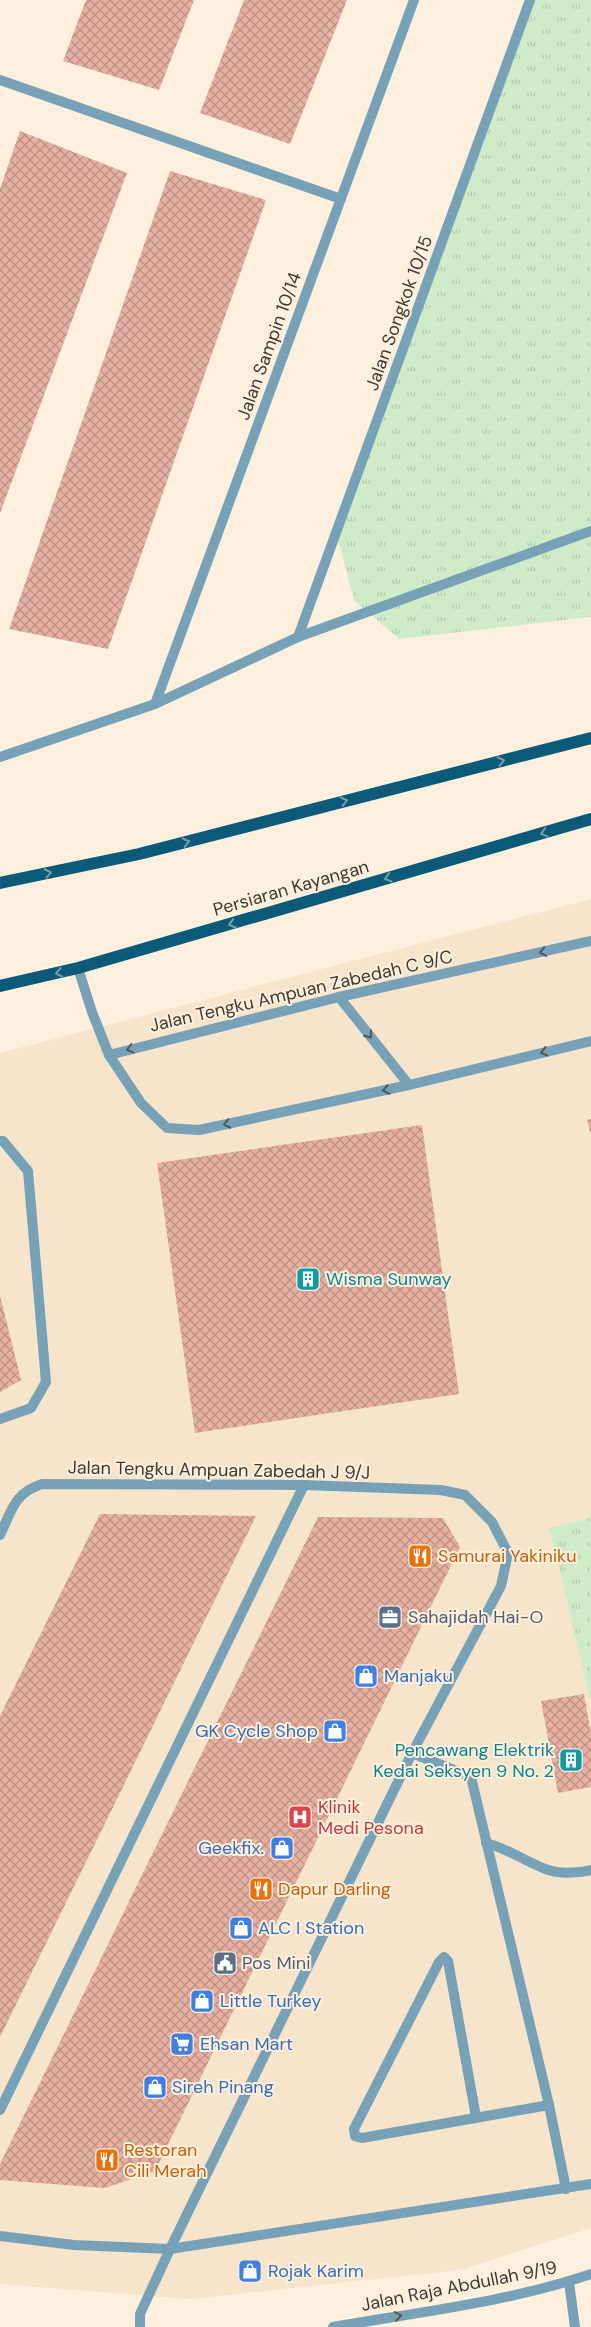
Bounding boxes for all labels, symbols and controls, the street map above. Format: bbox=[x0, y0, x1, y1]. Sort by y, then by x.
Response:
street label: Jalan Songkok 10/15 bbox=[360, 232, 438, 394]
street label: Jalan Sampin 10/14 bbox=[231, 269, 307, 423]
one-way arrow bbox=[497, 756, 506, 767]
one-way arrow bbox=[339, 796, 348, 807]
one-way arrow bbox=[541, 828, 549, 838]
one-way arrow bbox=[182, 837, 190, 847]
street label: Persiaran Kayangan bbox=[210, 854, 372, 922]
one-way arrow bbox=[43, 868, 52, 879]
one-way arrow bbox=[385, 873, 393, 883]
one-way arrow bbox=[228, 918, 237, 928]
street label: Jalan Tengku Ampuan Zabedah C 9/C bbox=[147, 944, 455, 1038]
one-way arrow bbox=[539, 946, 548, 956]
one-way arrow bbox=[54, 967, 63, 977]
one-way arrow bbox=[364, 1029, 372, 1038]
one-way arrow bbox=[125, 1043, 134, 1054]
one-way arrow bbox=[539, 1046, 548, 1057]
one-way arrow bbox=[381, 1084, 390, 1095]
one-way arrow bbox=[222, 1118, 231, 1129]
building icon: Wisma Sunway bbox=[295, 1266, 321, 1292]
place label: Wisma Sunway bbox=[326, 1267, 451, 1291]
street label: Jalan Tengku Ampuan Zabedah J 9/J bbox=[68, 1455, 370, 1485]
restaurant icon: Samurai Yakiniku bbox=[407, 1543, 433, 1569]
place label: Samurai Yakiniku bbox=[438, 1544, 577, 1568]
office icon: Sahajidah Hai-O bbox=[377, 1604, 403, 1630]
place label: Sahajidah Hai-O bbox=[408, 1605, 543, 1629]
shop icon: Manjaku bbox=[353, 1663, 379, 1689]
place label: Manjaku bbox=[384, 1664, 453, 1688]
shop icon: GK Cycle Shop bbox=[322, 1718, 348, 1744]
place label: GK Cycle Shop bbox=[195, 1719, 318, 1743]
place label: Pencawang Elektrik Kedai Seksyen 9 No. 2 bbox=[373, 1738, 554, 1783]
building icon: Pencawang Elektrik Kedai Seksyen 9 No. 2 bbox=[558, 1747, 584, 1773]
place label: Klinik Medi Pesona bbox=[318, 1795, 424, 1840]
hospital icon: Klinik Medi Pesona bbox=[287, 1804, 313, 1830]
shop icon: Geekfix. bbox=[269, 1835, 295, 1861]
place label: Geekfix. bbox=[198, 1836, 264, 1860]
restaurant icon: Dapur Darling bbox=[248, 1876, 274, 1902]
place label: Dapur Darling bbox=[278, 1877, 391, 1901]
shop icon: ALC I Station bbox=[228, 1915, 254, 1941]
place label: ALC I Station bbox=[258, 1916, 364, 1940]
public building icon: Pos Mini bbox=[212, 1950, 238, 1976]
place label: Pos Mini bbox=[242, 1951, 311, 1975]
shop icon: Little Turkey bbox=[189, 1988, 215, 2014]
place label: Little Turkey bbox=[220, 1989, 321, 2013]
supermarket icon: Ehsan Mart bbox=[169, 2031, 195, 2057]
place label: Ehsan Mart bbox=[200, 2032, 293, 2056]
shop icon: Sireh Pinang bbox=[142, 2074, 168, 2100]
place label: Sireh Pinang bbox=[172, 2075, 274, 2099]
place label: Restoran Cili Merah bbox=[124, 2138, 207, 2183]
restaurant icon: Restoran Cili Merah bbox=[94, 2147, 120, 2173]
street label: Jalan Raja Abdullah 9/19 bbox=[359, 2255, 559, 2317]
shop icon: Rojak Karim bbox=[237, 2258, 263, 2284]
place label: Rojak Karim bbox=[268, 2259, 364, 2283]
one-way arrow bbox=[394, 2311, 402, 2321]

